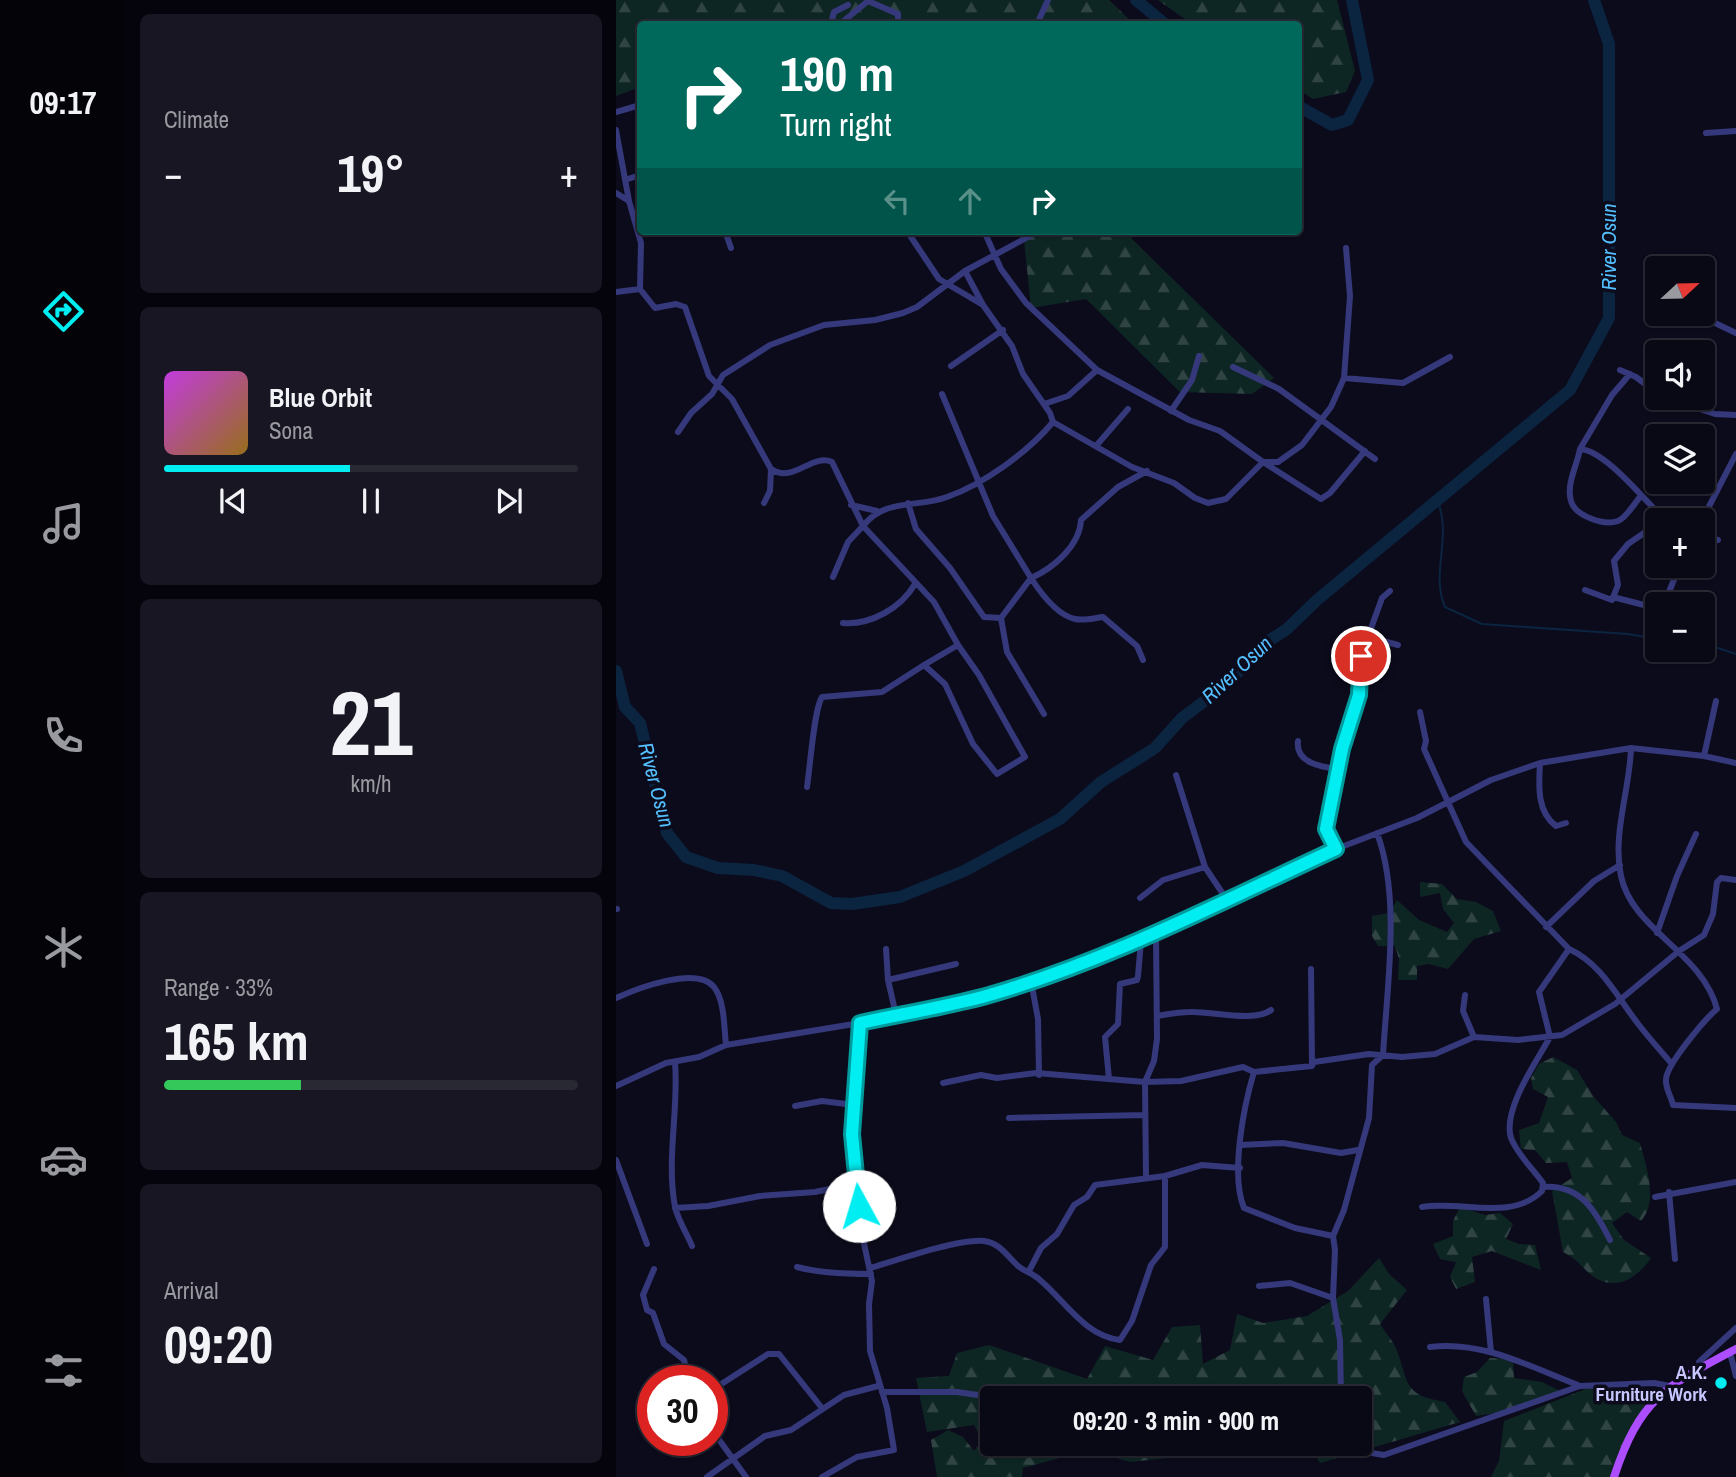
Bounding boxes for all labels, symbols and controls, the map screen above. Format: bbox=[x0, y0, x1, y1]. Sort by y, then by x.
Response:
text: 190 m bbox=[780, 40, 894, 106]
icon: right bbox=[665, 49, 756, 140]
text: 09:17 bbox=[29, 81, 97, 124]
text: Turn right bbox=[780, 103, 892, 146]
text: Climate bbox=[164, 104, 229, 135]
text: 19° bbox=[337, 138, 405, 208]
text: − bbox=[164, 148, 182, 199]
text: + bbox=[560, 148, 578, 199]
icon: left bbox=[878, 182, 916, 220]
icon: ahead bbox=[951, 182, 989, 220]
icon: right bbox=[1024, 182, 1062, 220]
water label: River Osun bbox=[1594, 203, 1623, 291]
north arrow bbox=[1645, 256, 1715, 326]
map controls bbox=[1645, 256, 1715, 662]
icon: directions bbox=[39, 287, 88, 336]
button: sound bbox=[1645, 340, 1715, 410]
text: Blue Orbit bbox=[269, 380, 372, 415]
text: Sona bbox=[269, 415, 313, 446]
button: layers bbox=[1645, 424, 1715, 494]
icon: previous bbox=[214, 482, 252, 520]
icon: pause bbox=[352, 482, 390, 520]
icon: next bbox=[490, 482, 528, 520]
icon: music bbox=[39, 499, 88, 548]
button: + bbox=[1645, 508, 1715, 578]
button: − bbox=[1645, 592, 1715, 662]
pin bbox=[1331, 626, 1391, 686]
water label: River Osun bbox=[1195, 629, 1278, 710]
icon: arrive bbox=[1342, 637, 1380, 675]
text: 21 bbox=[330, 661, 413, 783]
icon: phone bbox=[39, 711, 88, 760]
water label: River Osun bbox=[631, 739, 682, 831]
text: km/h bbox=[351, 768, 391, 799]
icon: climate bbox=[39, 923, 88, 972]
text: Range · 33% bbox=[164, 972, 273, 1003]
text: 165 km bbox=[164, 1006, 309, 1076]
icon: car bbox=[39, 1135, 88, 1184]
position arrow bbox=[822, 1169, 896, 1243]
text: Arrival bbox=[164, 1275, 219, 1306]
text: 09:20 bbox=[164, 1309, 273, 1379]
icon: filters bbox=[39, 1346, 88, 1395]
place label: A.K. Furniture Work bbox=[1596, 1359, 1707, 1407]
speed limit sign: 30 bbox=[637, 1365, 728, 1456]
marker: A.K. Furniture Work bbox=[1713, 1375, 1729, 1391]
text: 09:20 · 3 min · 900 m bbox=[1073, 1403, 1279, 1438]

